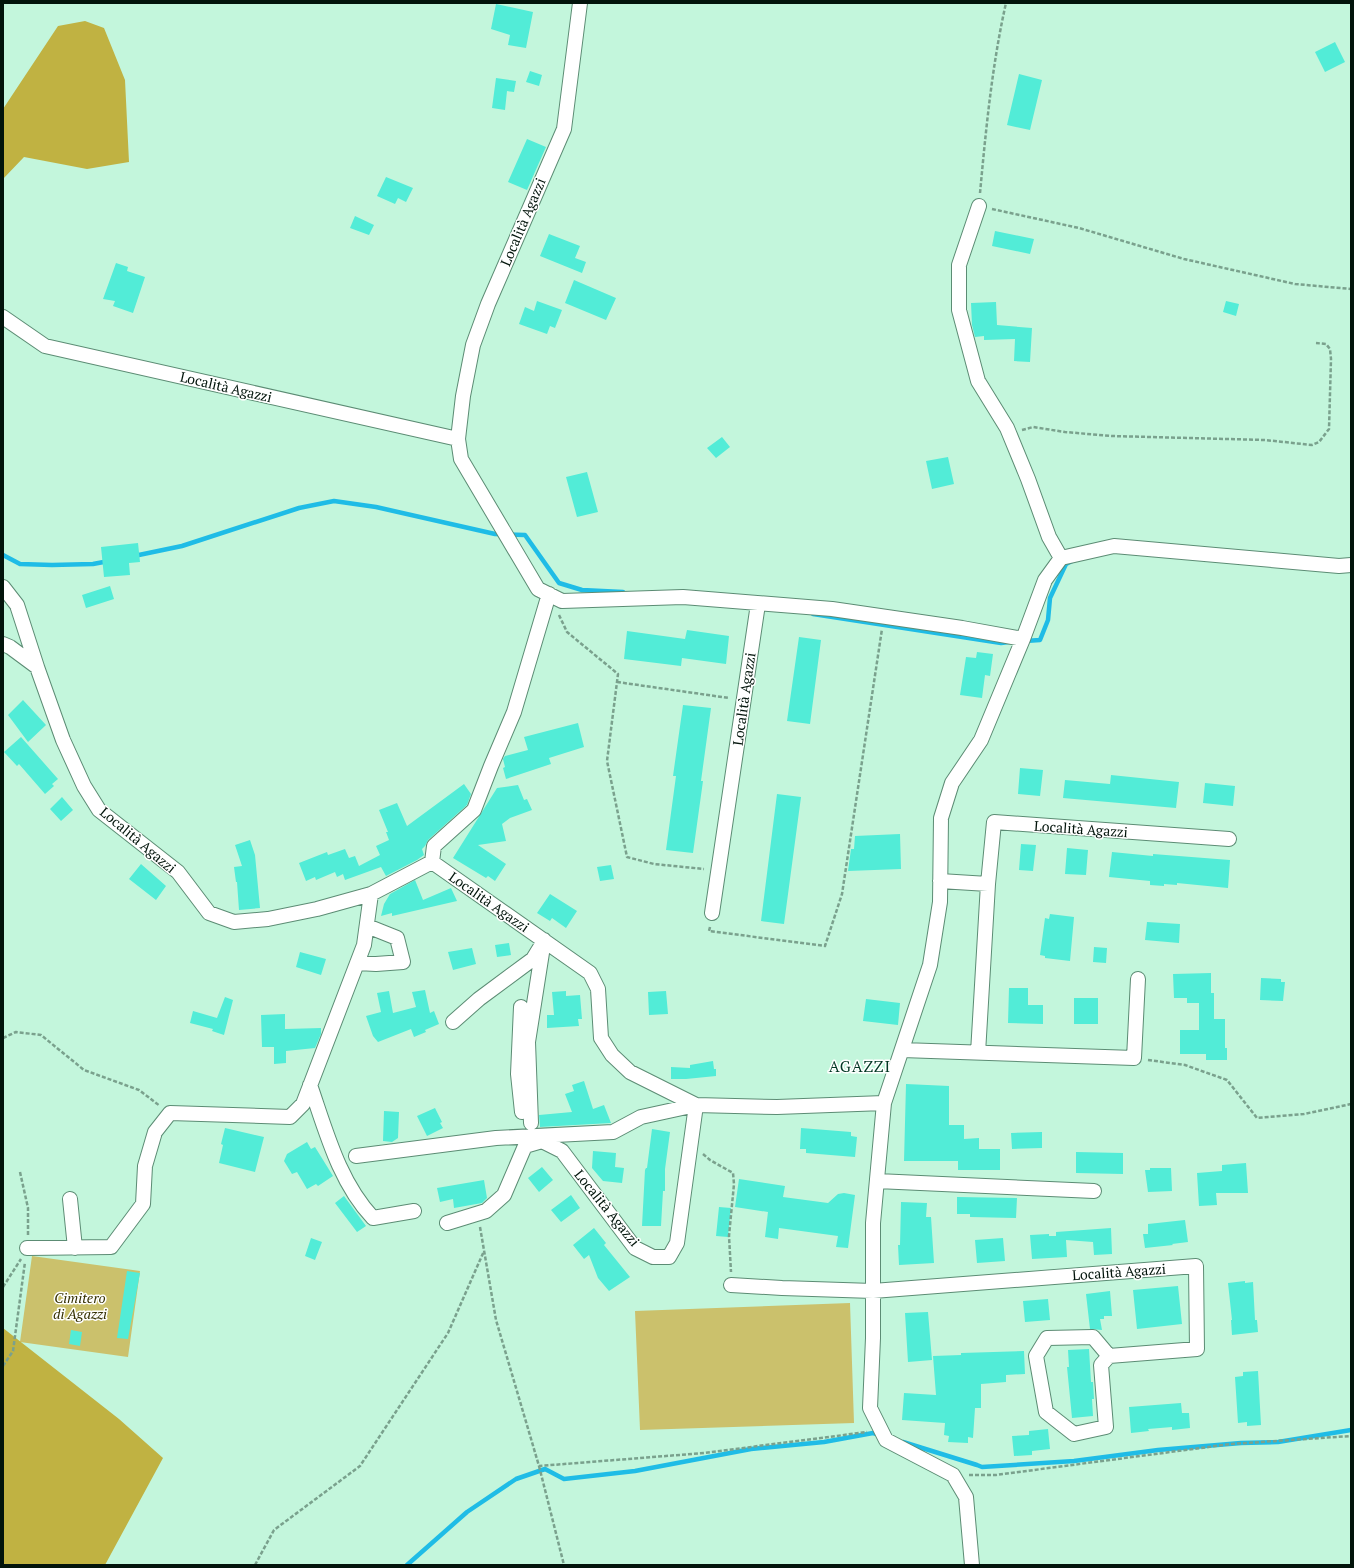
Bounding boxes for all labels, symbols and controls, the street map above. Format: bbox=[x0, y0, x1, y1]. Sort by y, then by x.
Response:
street label: Località Agazzi bbox=[495, 175, 550, 269]
street label: Località Agazzi bbox=[178, 367, 274, 406]
street label: Località Agazzi bbox=[728, 651, 759, 747]
street label: Località Agazzi bbox=[96, 802, 180, 877]
street label: Località Agazzi bbox=[1034, 816, 1129, 841]
street label: Località Agazzi bbox=[445, 867, 533, 936]
district label: AGAZZI bbox=[829, 1055, 891, 1077]
street label: Località Agazzi bbox=[570, 1165, 644, 1250]
street label: Località Agazzi bbox=[1071, 1259, 1166, 1284]
park label: Cimitero di Agazzi bbox=[53, 1288, 107, 1323]

